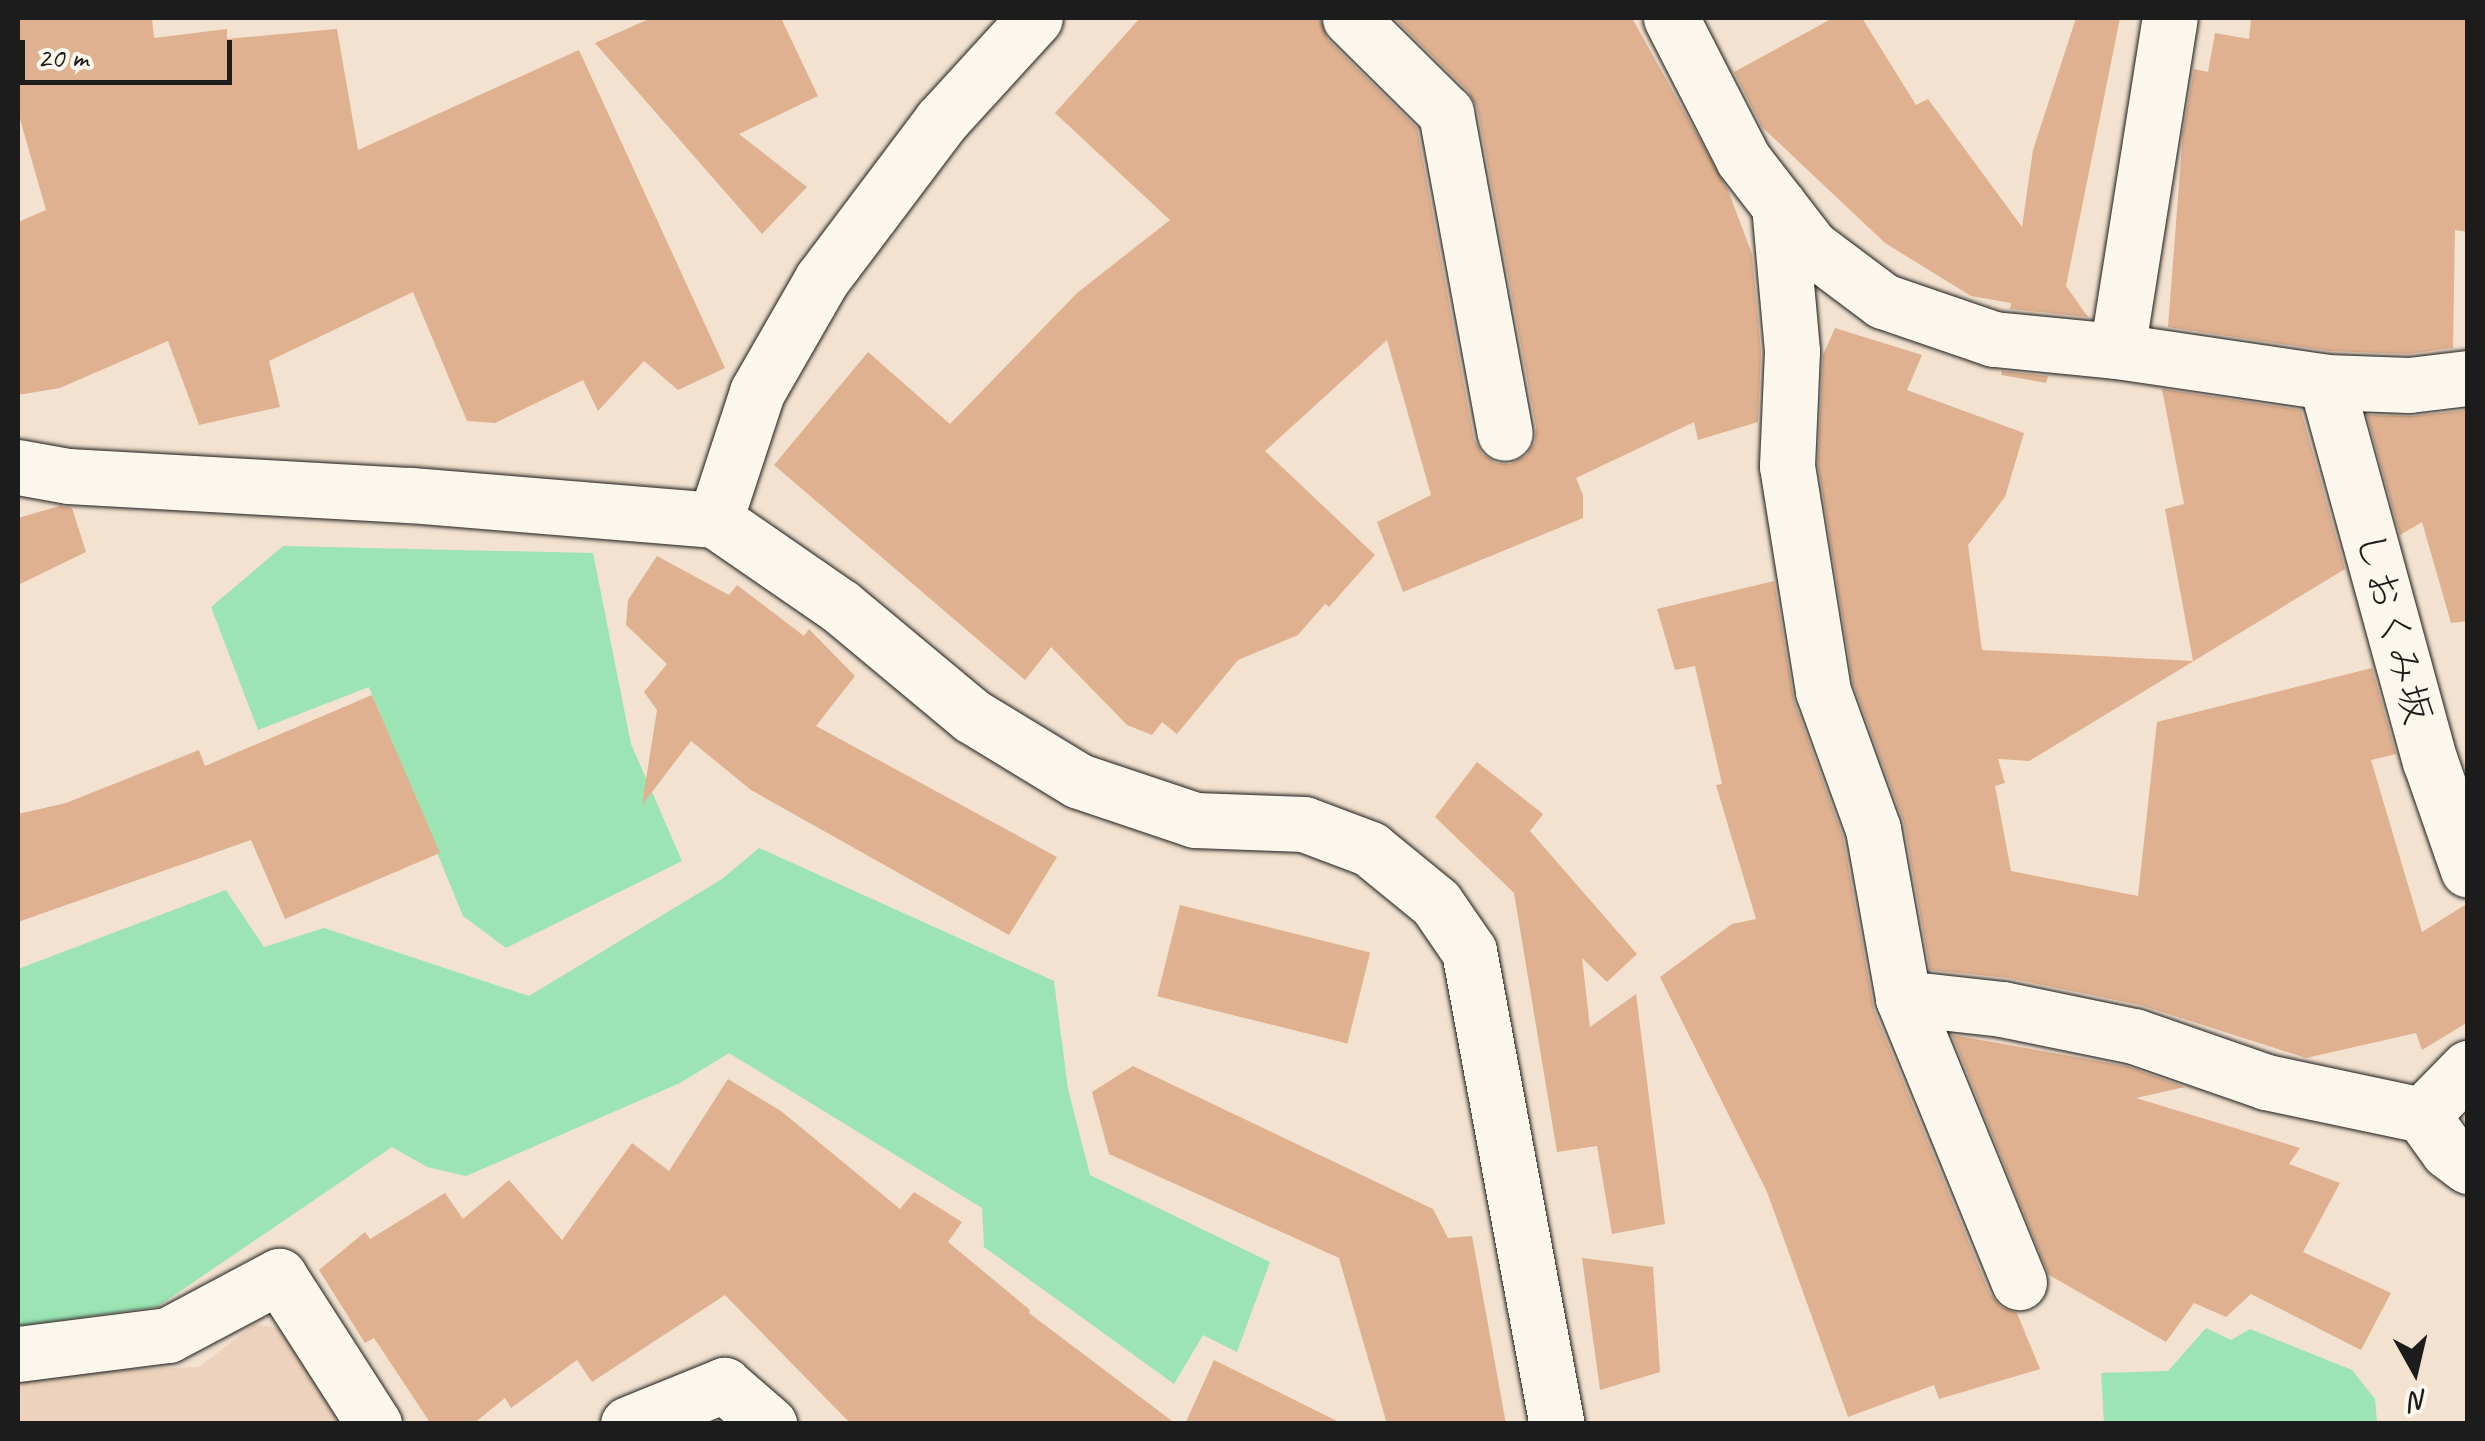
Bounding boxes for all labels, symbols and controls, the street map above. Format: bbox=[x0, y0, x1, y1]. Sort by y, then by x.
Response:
scale bar bbox=[25, 20, 238, 82]
text: 20 m bbox=[37, 38, 88, 76]
street label: しおくみ坂 bbox=[2345, 524, 2443, 730]
north arrow bbox=[2365, 1321, 2465, 1421]
text: N bbox=[2408, 1383, 2430, 1420]

